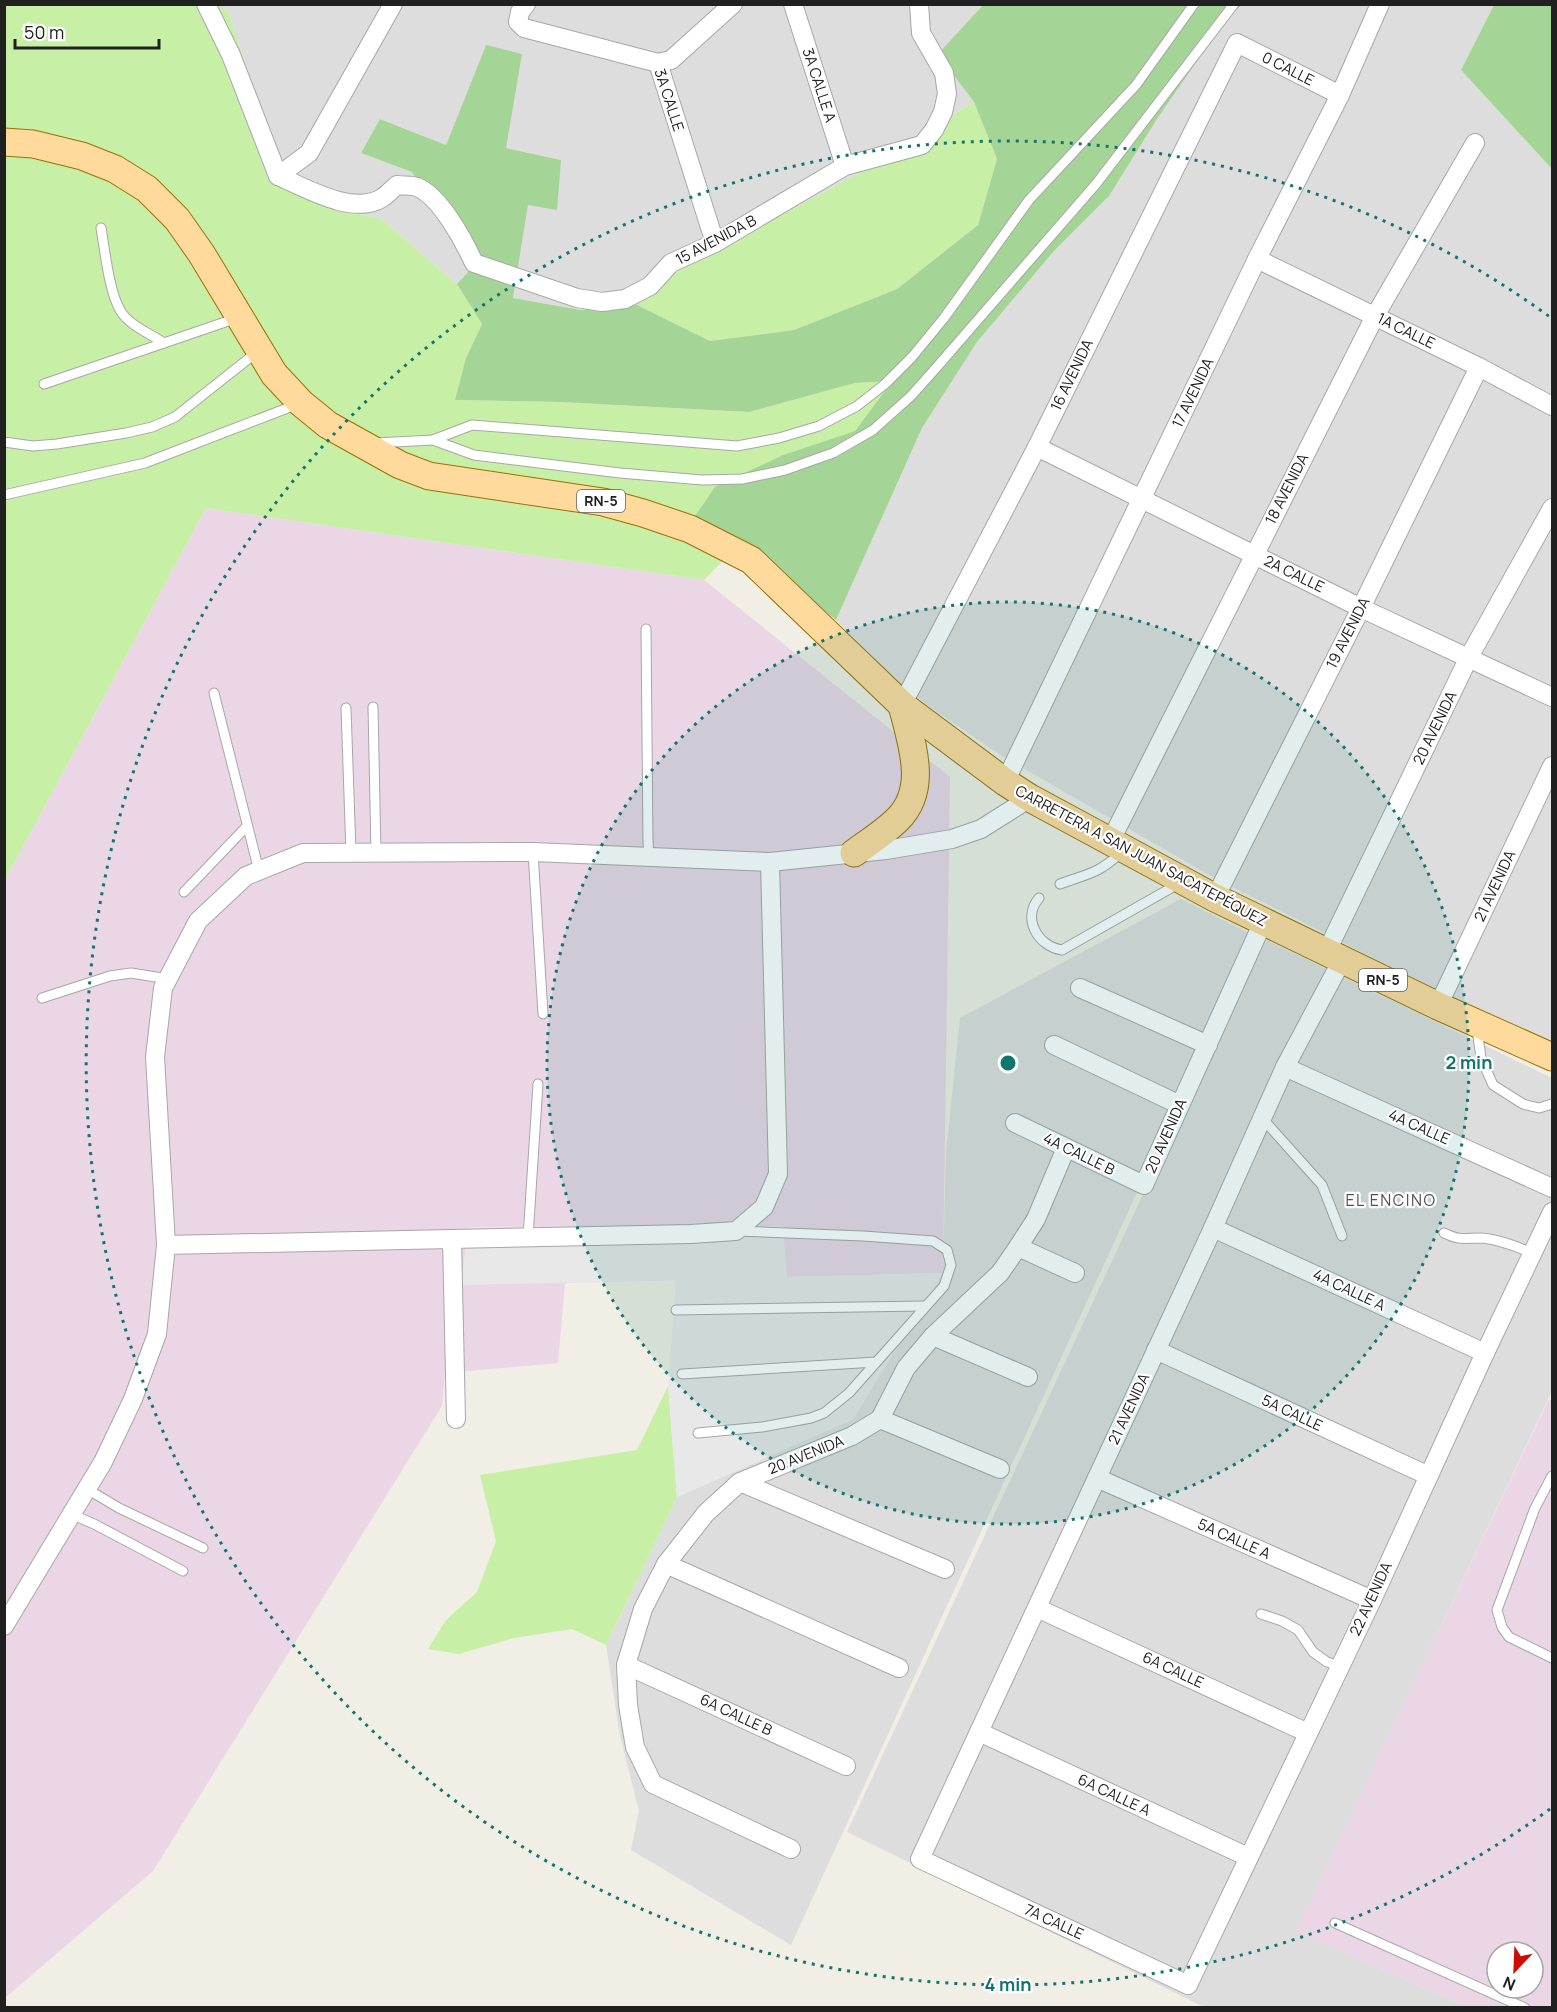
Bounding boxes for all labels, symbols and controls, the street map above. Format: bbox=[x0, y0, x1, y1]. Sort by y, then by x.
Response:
scale bar bbox=[15, 12, 159, 50]
text: 50 m bbox=[24, 20, 64, 44]
street label: 3A CALLE A bbox=[798, 45, 842, 125]
street label: 0 CALLE bbox=[1259, 46, 1318, 91]
street label: 3A CALLE bbox=[650, 66, 689, 134]
street label: 15 AVENIDA B bbox=[672, 209, 760, 270]
street label: 1A CALLE bbox=[1374, 307, 1439, 354]
street label: 16 AVENIDA bbox=[1045, 335, 1098, 414]
street label: 17 AVENIDA bbox=[1167, 354, 1219, 431]
street label: 18 AVENIDA bbox=[1260, 449, 1314, 528]
road number: RN-5 bbox=[577, 490, 625, 512]
street label: 2A CALLE bbox=[1261, 550, 1328, 597]
street label: 19 AVENIDA bbox=[1321, 593, 1375, 672]
street label: 20 AVENIDA bbox=[1408, 687, 1462, 768]
street label: CARRETERA A SAN JUAN SACATEPÉQUEZ bbox=[1012, 780, 1271, 931]
street label: 21 AVENIDA bbox=[1469, 846, 1520, 925]
road number: RN-5 bbox=[1359, 969, 1407, 991]
text: 2 min bbox=[1446, 1050, 1492, 1074]
centre of rings bbox=[998, 1053, 1018, 1073]
street label: 20 AVENIDA bbox=[1140, 1095, 1192, 1177]
street label: 4A CALLE bbox=[1385, 1104, 1453, 1149]
street label: 4A CALLE B bbox=[1040, 1127, 1119, 1180]
district label: EL ENCINO bbox=[1346, 1189, 1436, 1211]
street label: 4A CALLE A bbox=[1310, 1264, 1389, 1316]
street label: 21 AVENIDA bbox=[1103, 1369, 1154, 1448]
street label: 5A CALLE bbox=[1258, 1389, 1326, 1436]
street label: 20 AVENIDA bbox=[765, 1430, 847, 1479]
street label: 5A CALLE A bbox=[1195, 1513, 1274, 1564]
street label: 22 AVENIDA bbox=[1344, 1558, 1397, 1639]
street label: 6A CALLE bbox=[1139, 1646, 1207, 1693]
street label: 6A CALLE B bbox=[697, 1689, 776, 1741]
street label: 6A CALLE A bbox=[1074, 1769, 1154, 1821]
street label: 7A CALLE bbox=[1021, 1899, 1087, 1944]
north arrow bbox=[1485, 1940, 1545, 2000]
text: N bbox=[1500, 1971, 1519, 1996]
text: 4 min bbox=[984, 1972, 1032, 1996]

